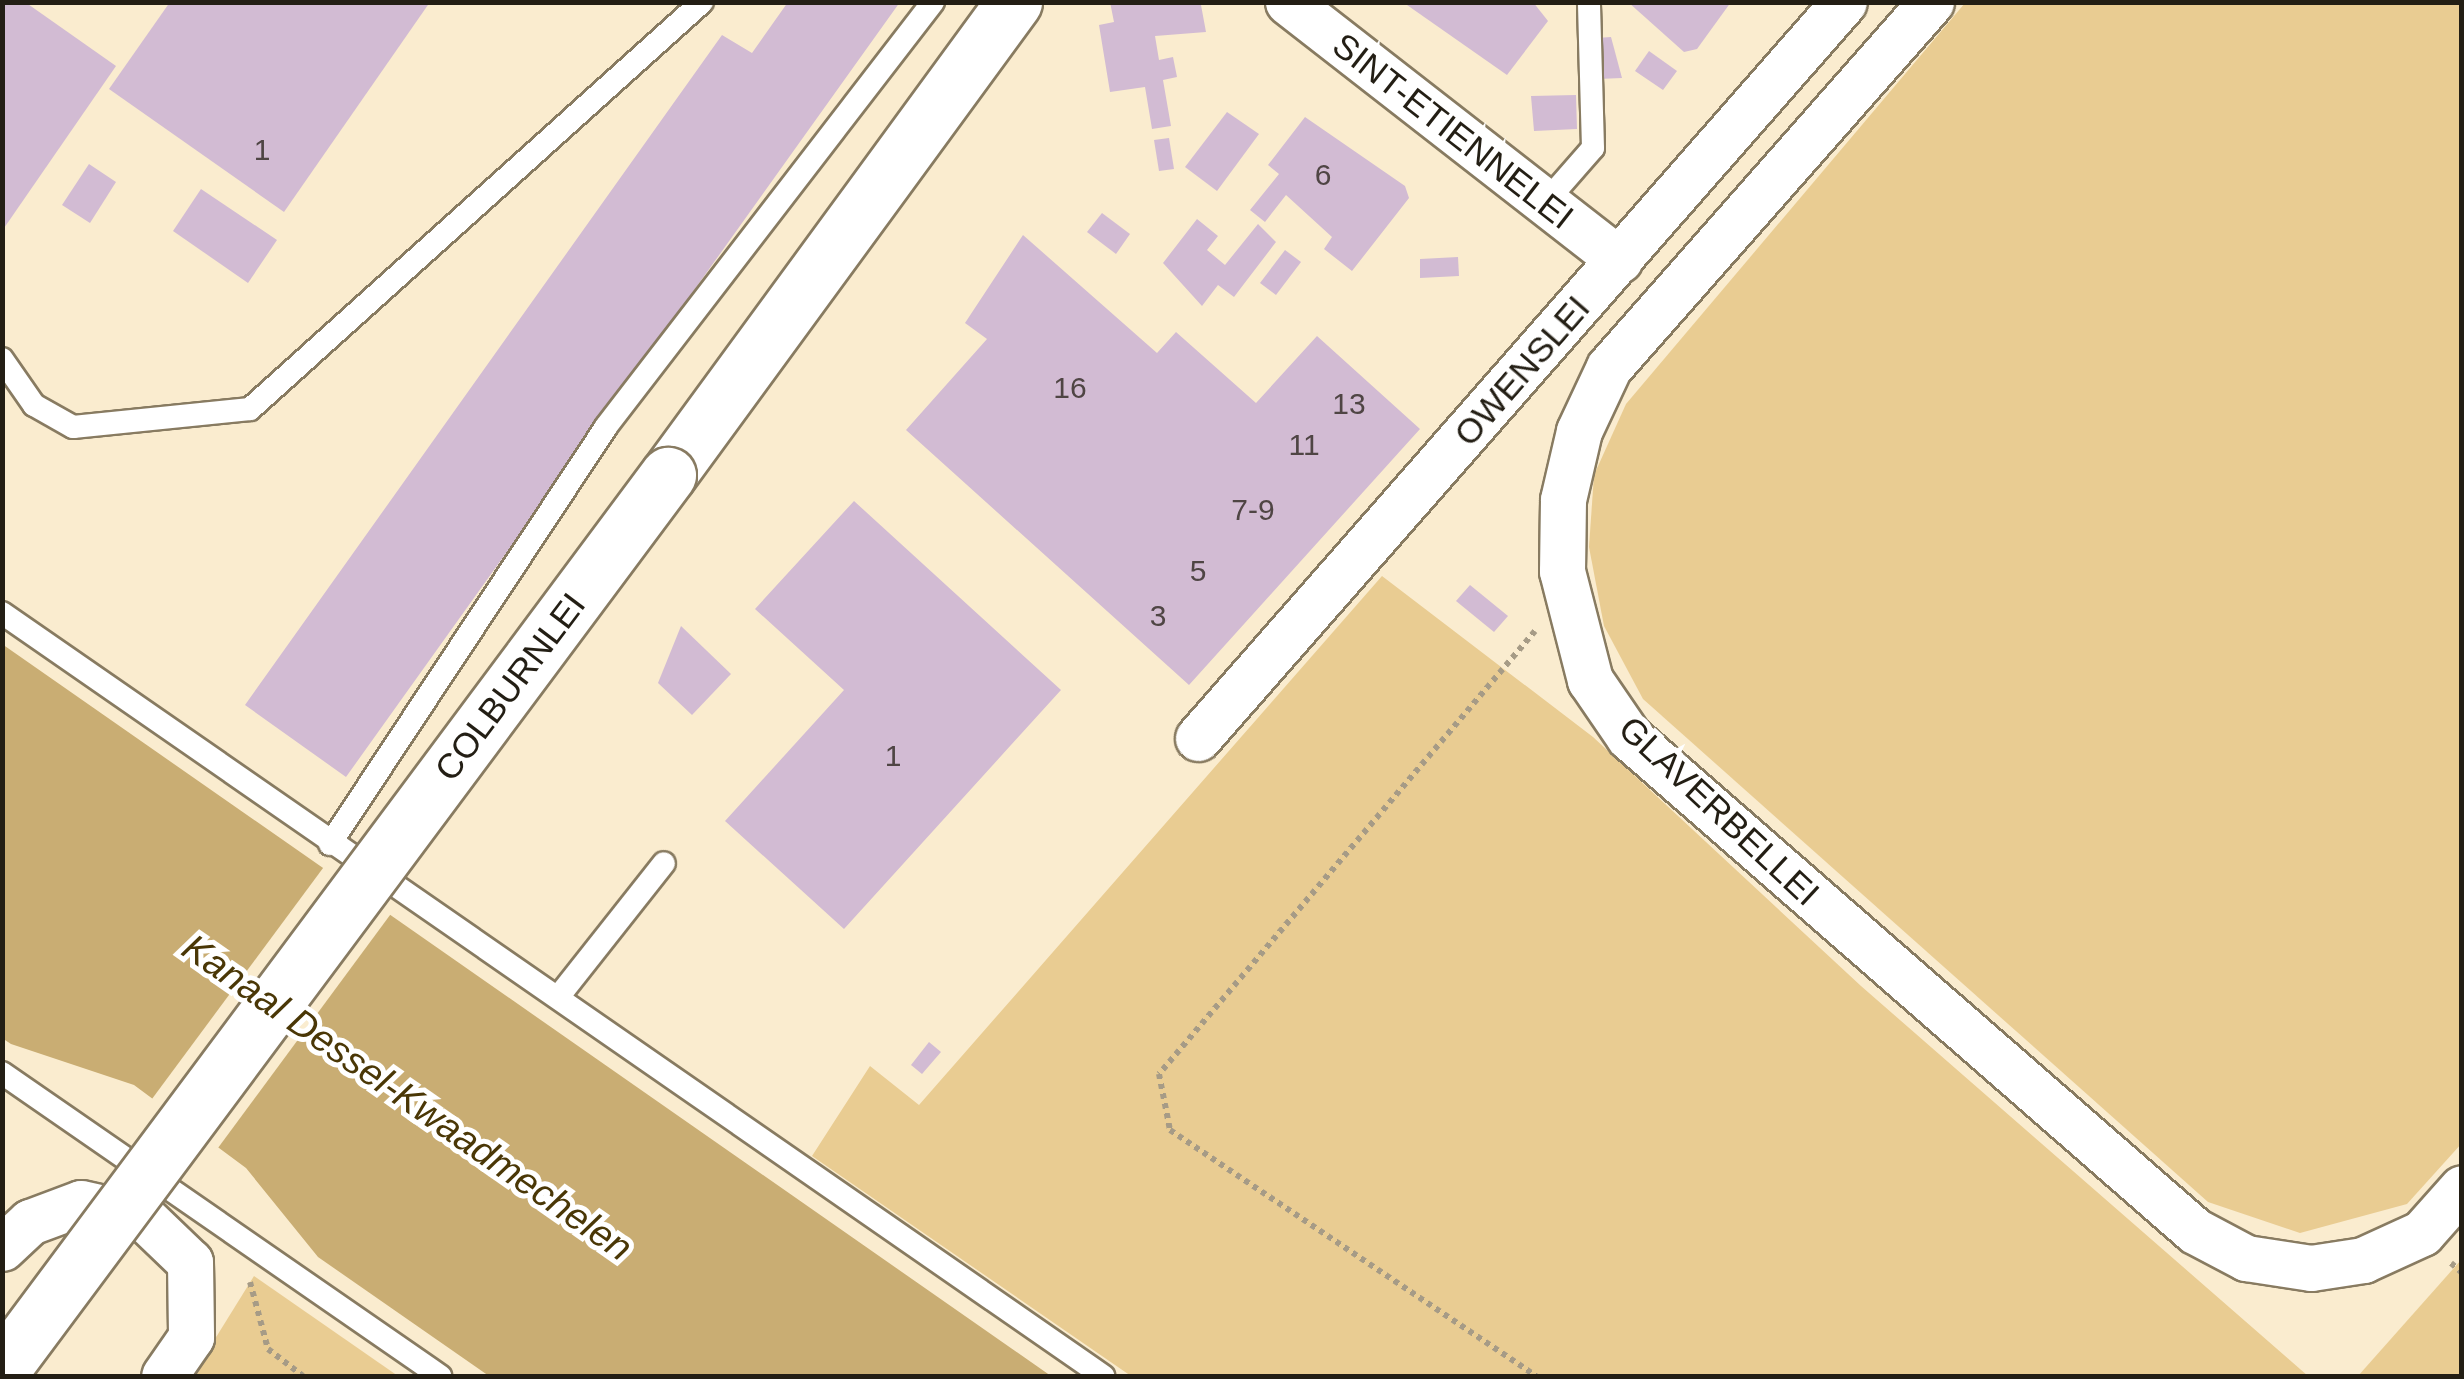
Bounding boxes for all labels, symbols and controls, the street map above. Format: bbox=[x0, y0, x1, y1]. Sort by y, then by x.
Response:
street label: SINT-ETIENNELEI bbox=[1324, 24, 1582, 238]
house number: 1 bbox=[254, 132, 270, 168]
house number: 6 bbox=[1315, 157, 1331, 193]
street label: OWENSLEI bbox=[1446, 288, 1598, 454]
house number: 16 bbox=[1053, 370, 1087, 406]
house number: 13 bbox=[1332, 386, 1366, 422]
house number: 11 bbox=[1288, 427, 1320, 463]
house number: 7-9 bbox=[1231, 492, 1275, 528]
house number: 5 bbox=[1190, 553, 1206, 589]
street label: COLBURNLEI bbox=[426, 585, 594, 789]
house number: 3 bbox=[1150, 598, 1166, 634]
street label: GLAVERBELLEI bbox=[1610, 708, 1828, 914]
house number: 1 bbox=[885, 738, 901, 774]
water label: Kanaal Dessel-Kwaadmechelen bbox=[173, 925, 641, 1271]

